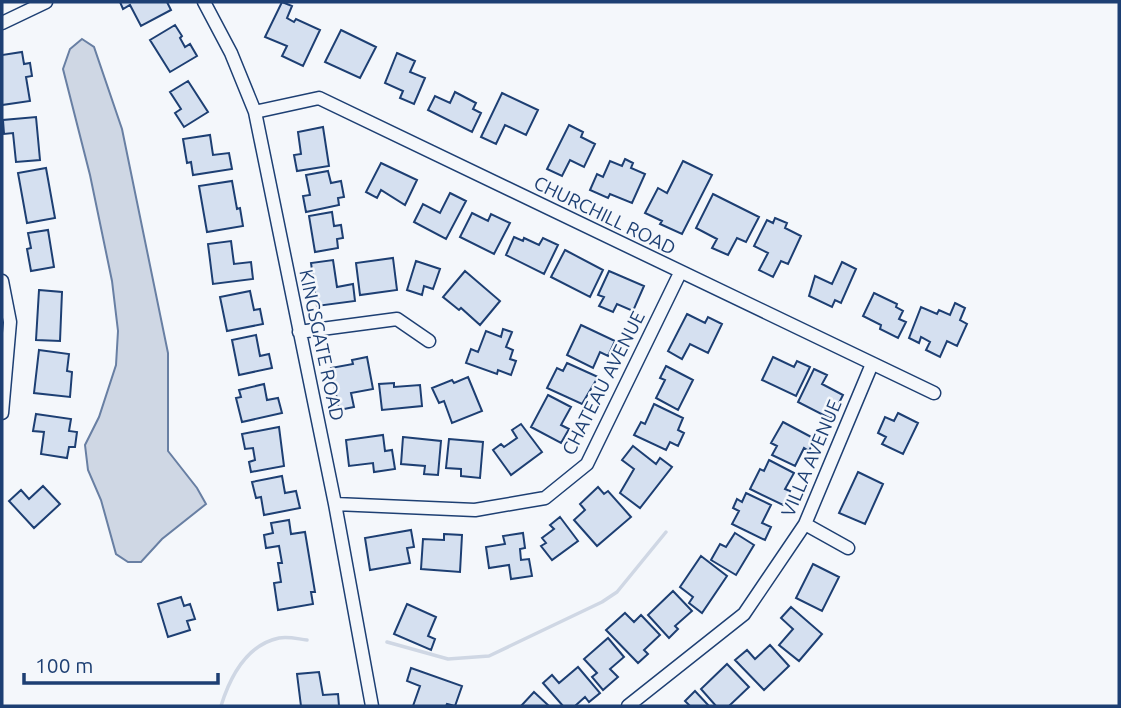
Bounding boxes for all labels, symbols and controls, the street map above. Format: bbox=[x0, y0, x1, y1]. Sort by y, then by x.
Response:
street label: CHURCHILL ROAD bbox=[530, 171, 680, 259]
street label: KINGSGATE ROAD bbox=[295, 267, 349, 423]
street label: CHATEAU AVENUE bbox=[557, 307, 649, 459]
street label: VILLA AVENUE bbox=[776, 396, 846, 520]
scale bar bbox=[24, 642, 219, 686]
text: 100 m bbox=[35, 653, 93, 677]

